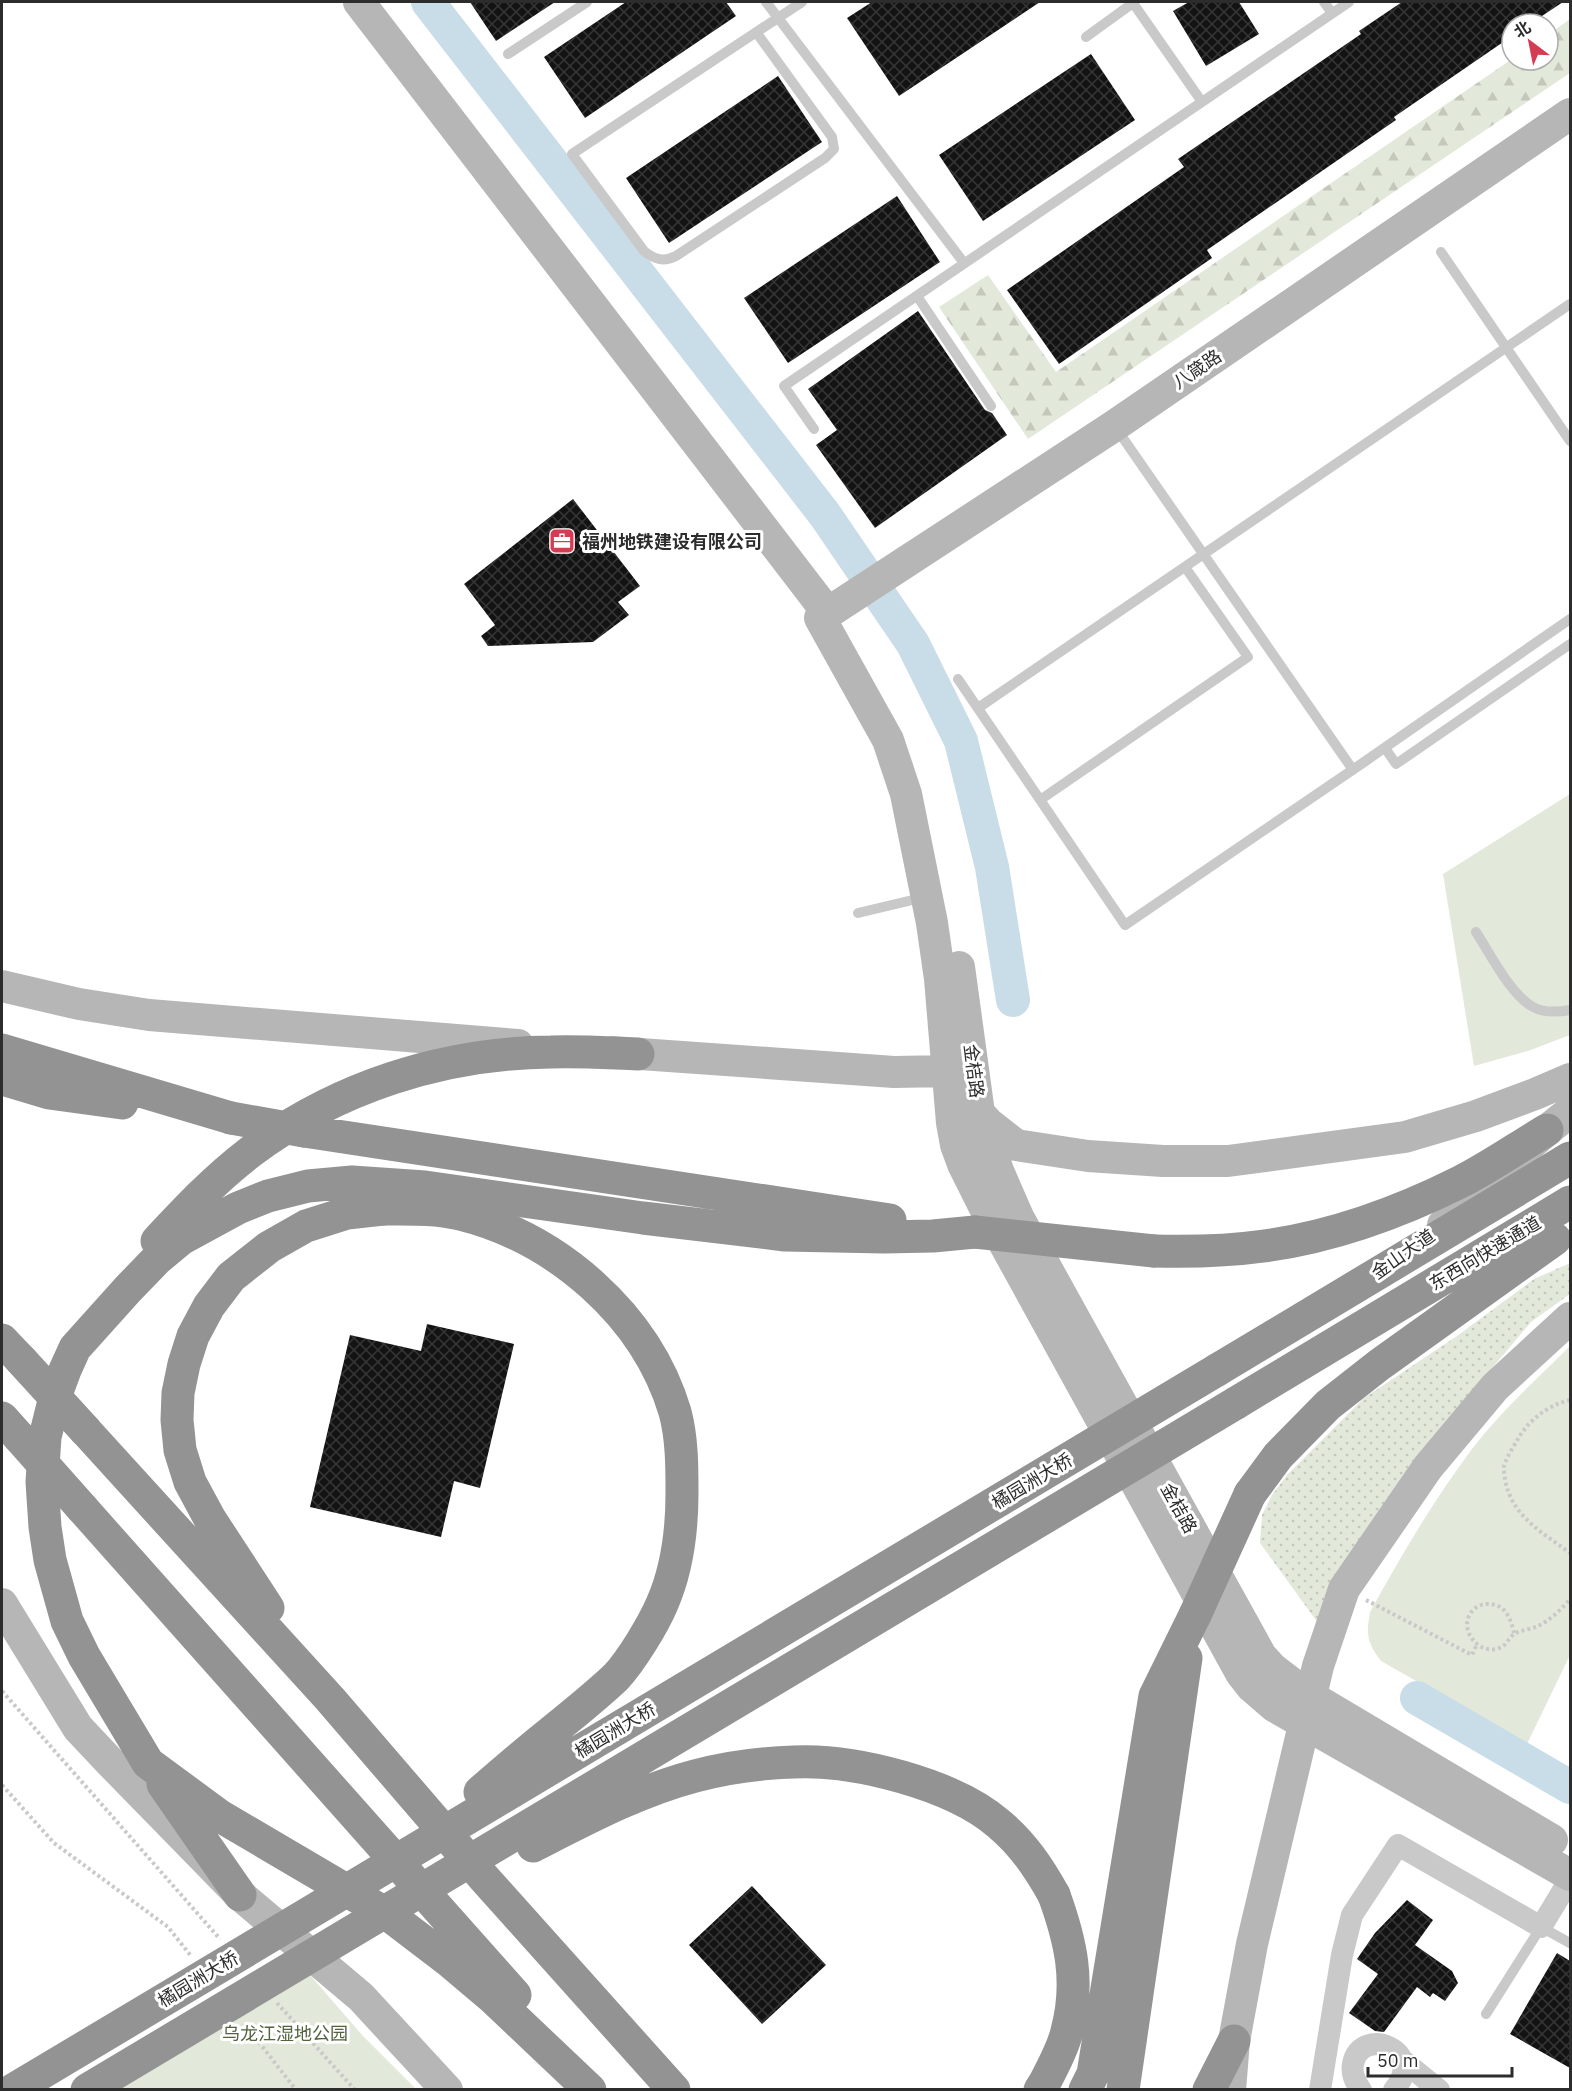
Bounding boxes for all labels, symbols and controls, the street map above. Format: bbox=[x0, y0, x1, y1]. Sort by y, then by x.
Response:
north arrow bbox=[1500, 12, 1560, 72]
text: 北 bbox=[1510, 17, 1534, 42]
street label: 八箴路 bbox=[1168, 344, 1226, 394]
office icon: 福州地铁建设有限公司 bbox=[547, 526, 577, 556]
place label: 福州地铁建设有限公司 bbox=[582, 530, 762, 553]
street label: 金桔路 bbox=[959, 1043, 989, 1099]
street label: 东西向快速通道 bbox=[1425, 1211, 1545, 1295]
street label: 金山大道 bbox=[1367, 1224, 1439, 1284]
street label: 橘园洲大桥 bbox=[988, 1448, 1076, 1514]
street label: 金桔路 bbox=[1156, 1479, 1202, 1537]
street label: 橘园洲大桥 bbox=[571, 1697, 659, 1763]
street label: 橘园洲大桥 bbox=[154, 1946, 242, 2012]
park label: 乌龙江湿地公园 bbox=[222, 2022, 348, 2045]
scale bar bbox=[1368, 2040, 1512, 2078]
text: 50 m bbox=[1377, 2049, 1419, 2072]

